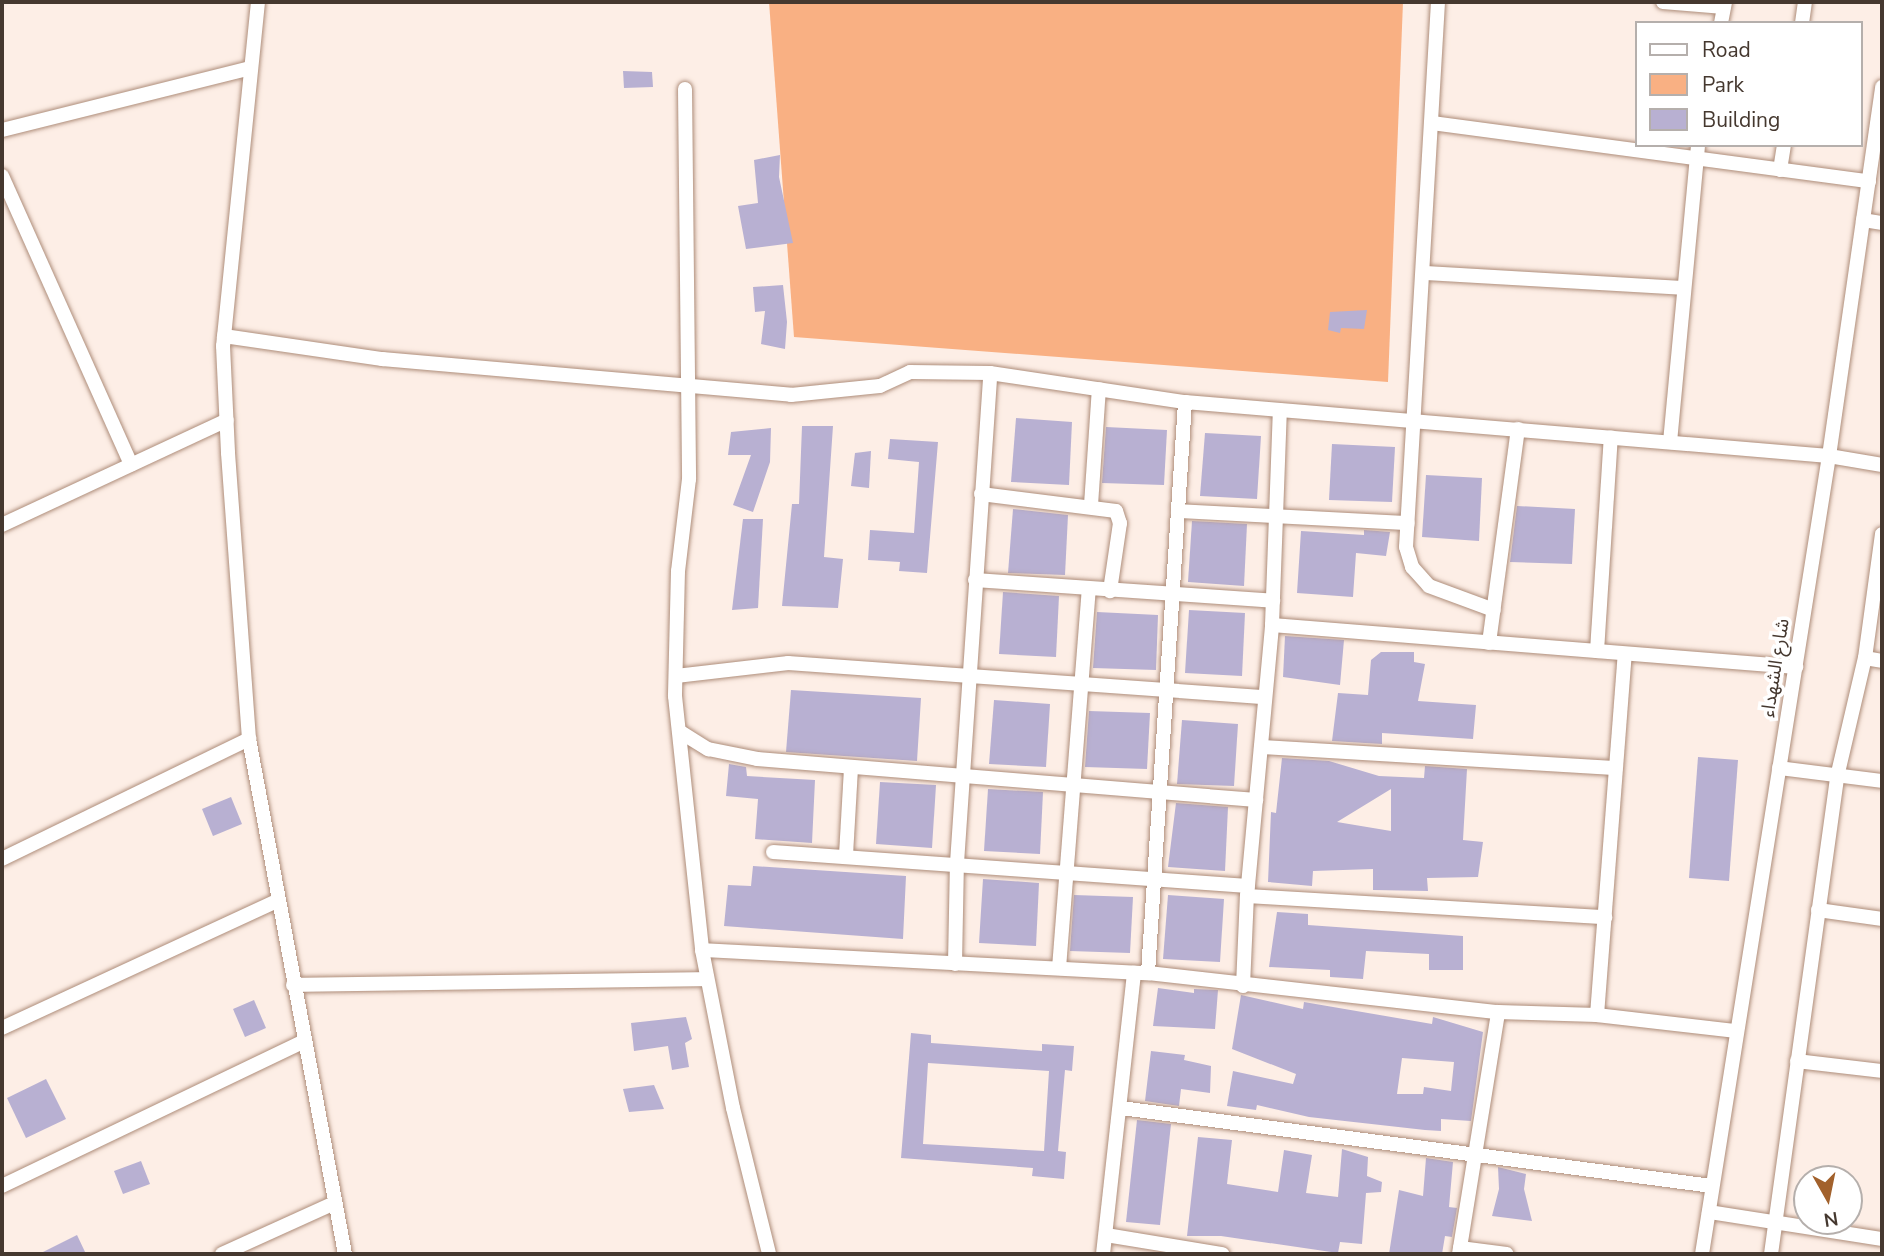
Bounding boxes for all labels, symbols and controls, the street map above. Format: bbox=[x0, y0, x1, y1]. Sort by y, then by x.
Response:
legend bbox=[1636, 21, 1863, 147]
text: Road bbox=[1702, 36, 1751, 64]
text: Park bbox=[1702, 71, 1744, 99]
text: Building bbox=[1702, 106, 1780, 134]
street label: شارع الشهداء bbox=[1757, 617, 1795, 719]
north arrow bbox=[1793, 1165, 1863, 1235]
text: N bbox=[1822, 1205, 1840, 1233]

